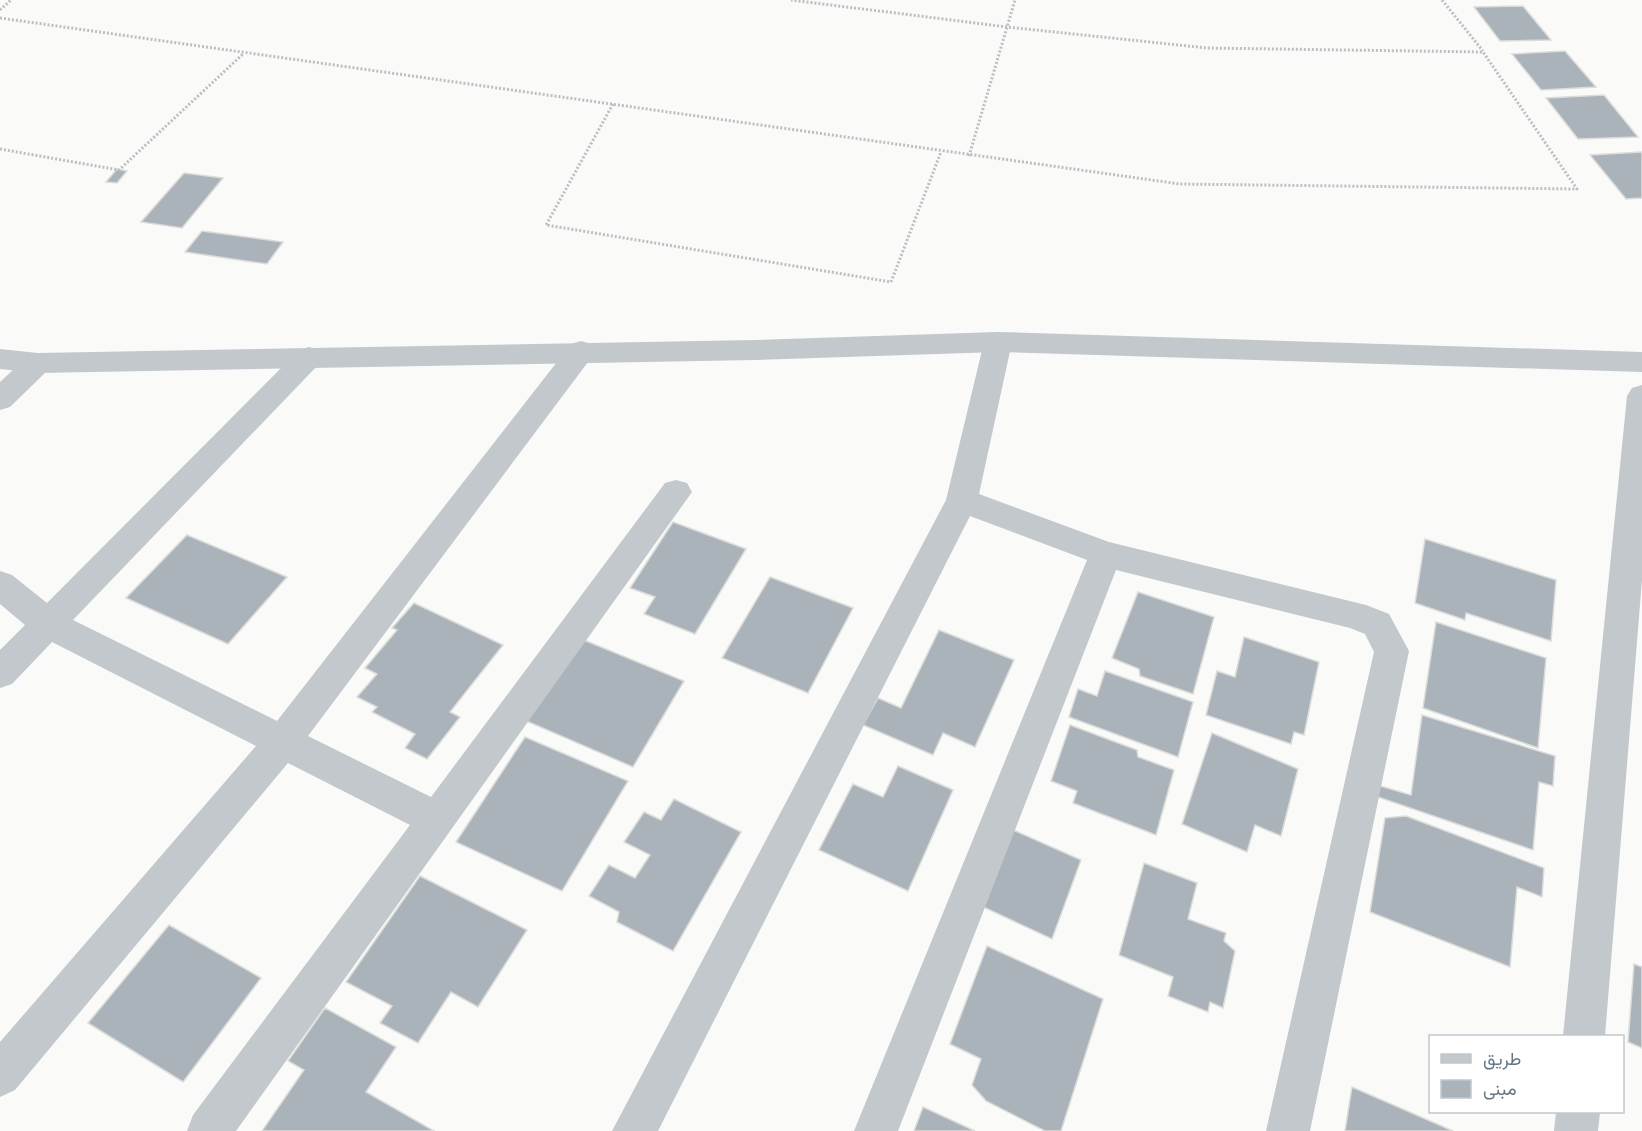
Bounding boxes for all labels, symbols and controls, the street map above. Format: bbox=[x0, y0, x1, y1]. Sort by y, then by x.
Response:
legend bbox=[1429, 1035, 1624, 1113]
text: طريق bbox=[1483, 1048, 1521, 1070]
text: مبنى bbox=[1483, 1078, 1517, 1100]

